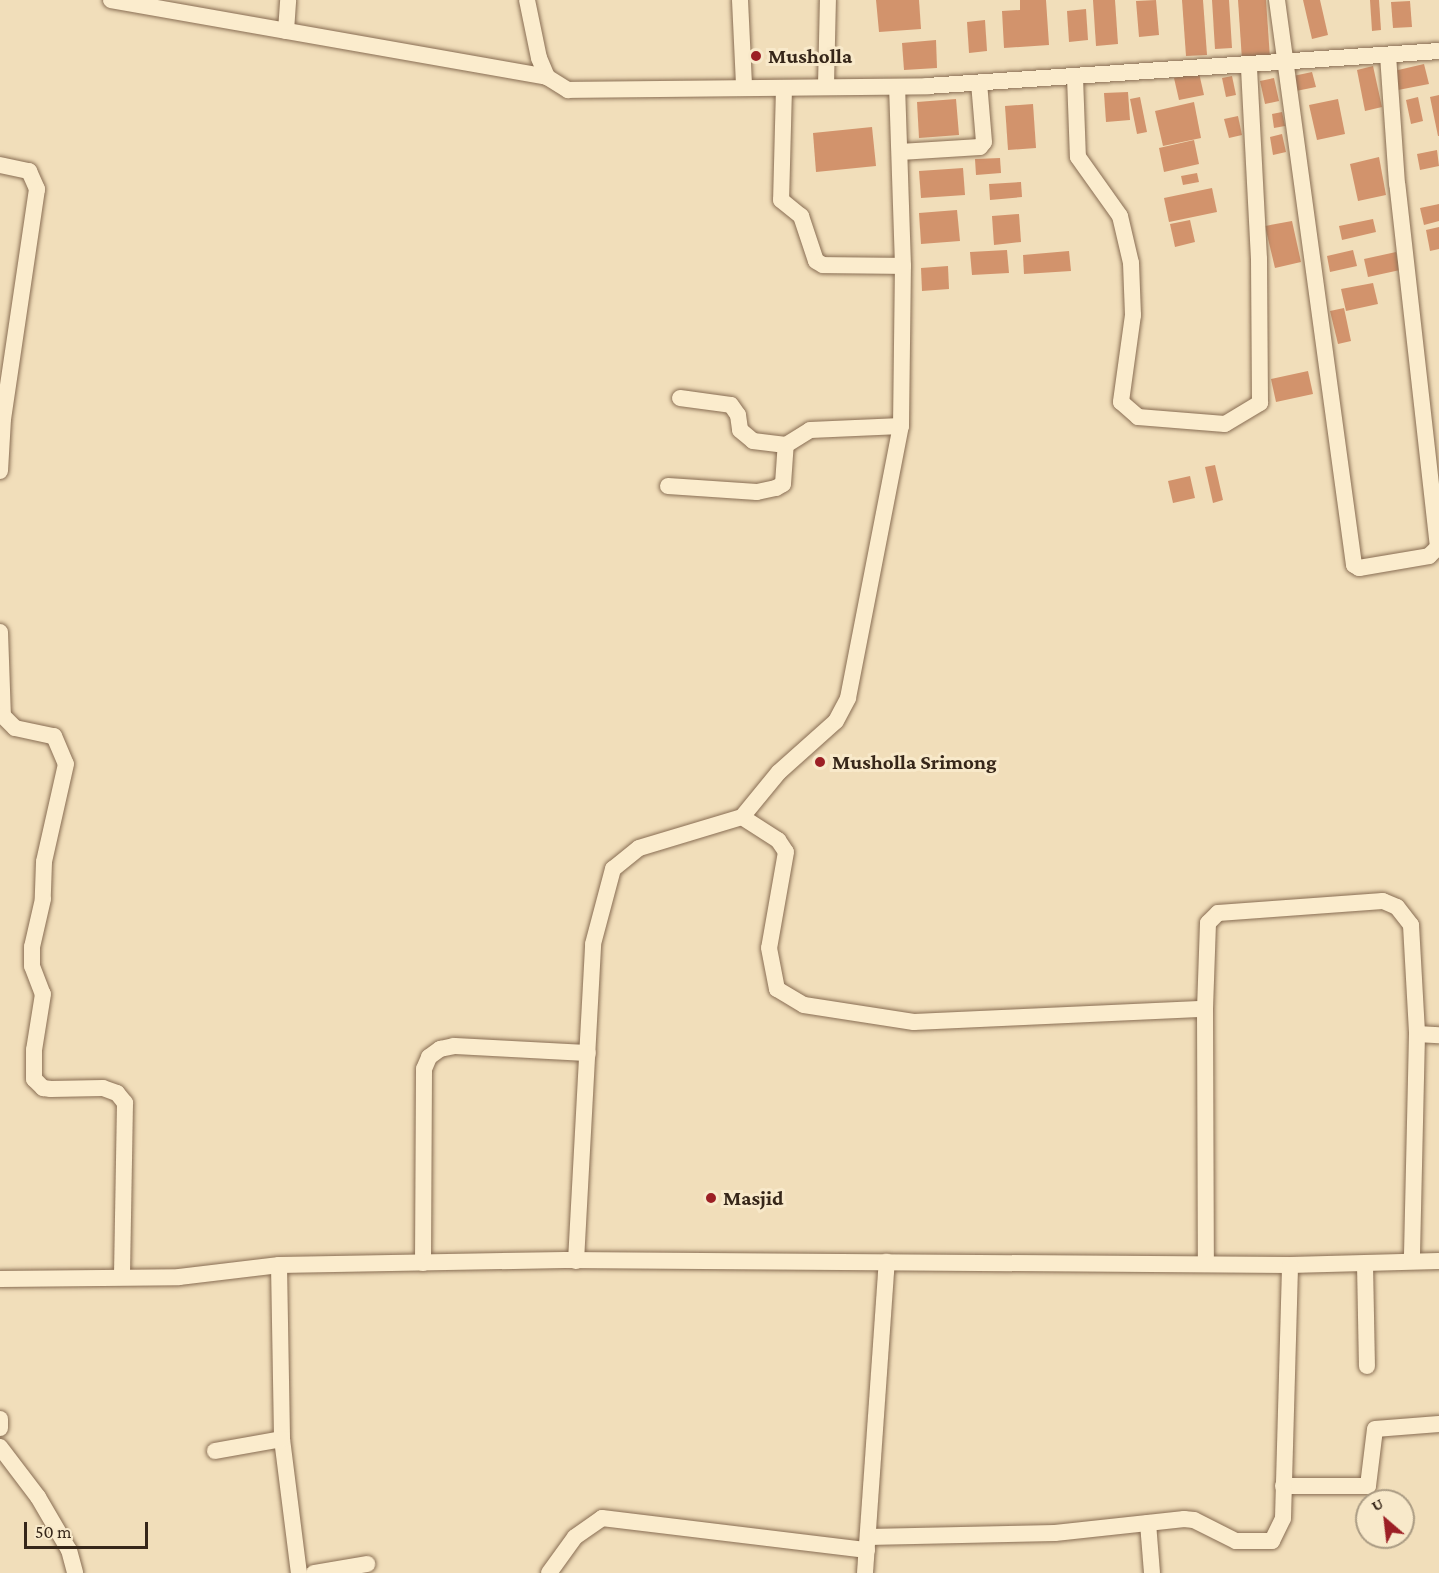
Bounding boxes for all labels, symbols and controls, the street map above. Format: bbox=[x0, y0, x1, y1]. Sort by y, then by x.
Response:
place label: Musholla bbox=[768, 43, 852, 69]
marker: Musholla bbox=[749, 49, 763, 63]
place label: Musholla Srimong bbox=[832, 749, 997, 775]
marker: Musholla Srimong bbox=[813, 755, 827, 769]
place label: Masjid bbox=[723, 1185, 784, 1211]
marker: Masjid bbox=[704, 1191, 718, 1205]
north arrow bbox=[1355, 1489, 1415, 1549]
text: U bbox=[1368, 1494, 1386, 1515]
scale bar bbox=[27, 1510, 152, 1548]
text: 50 m bbox=[35, 1522, 72, 1542]

